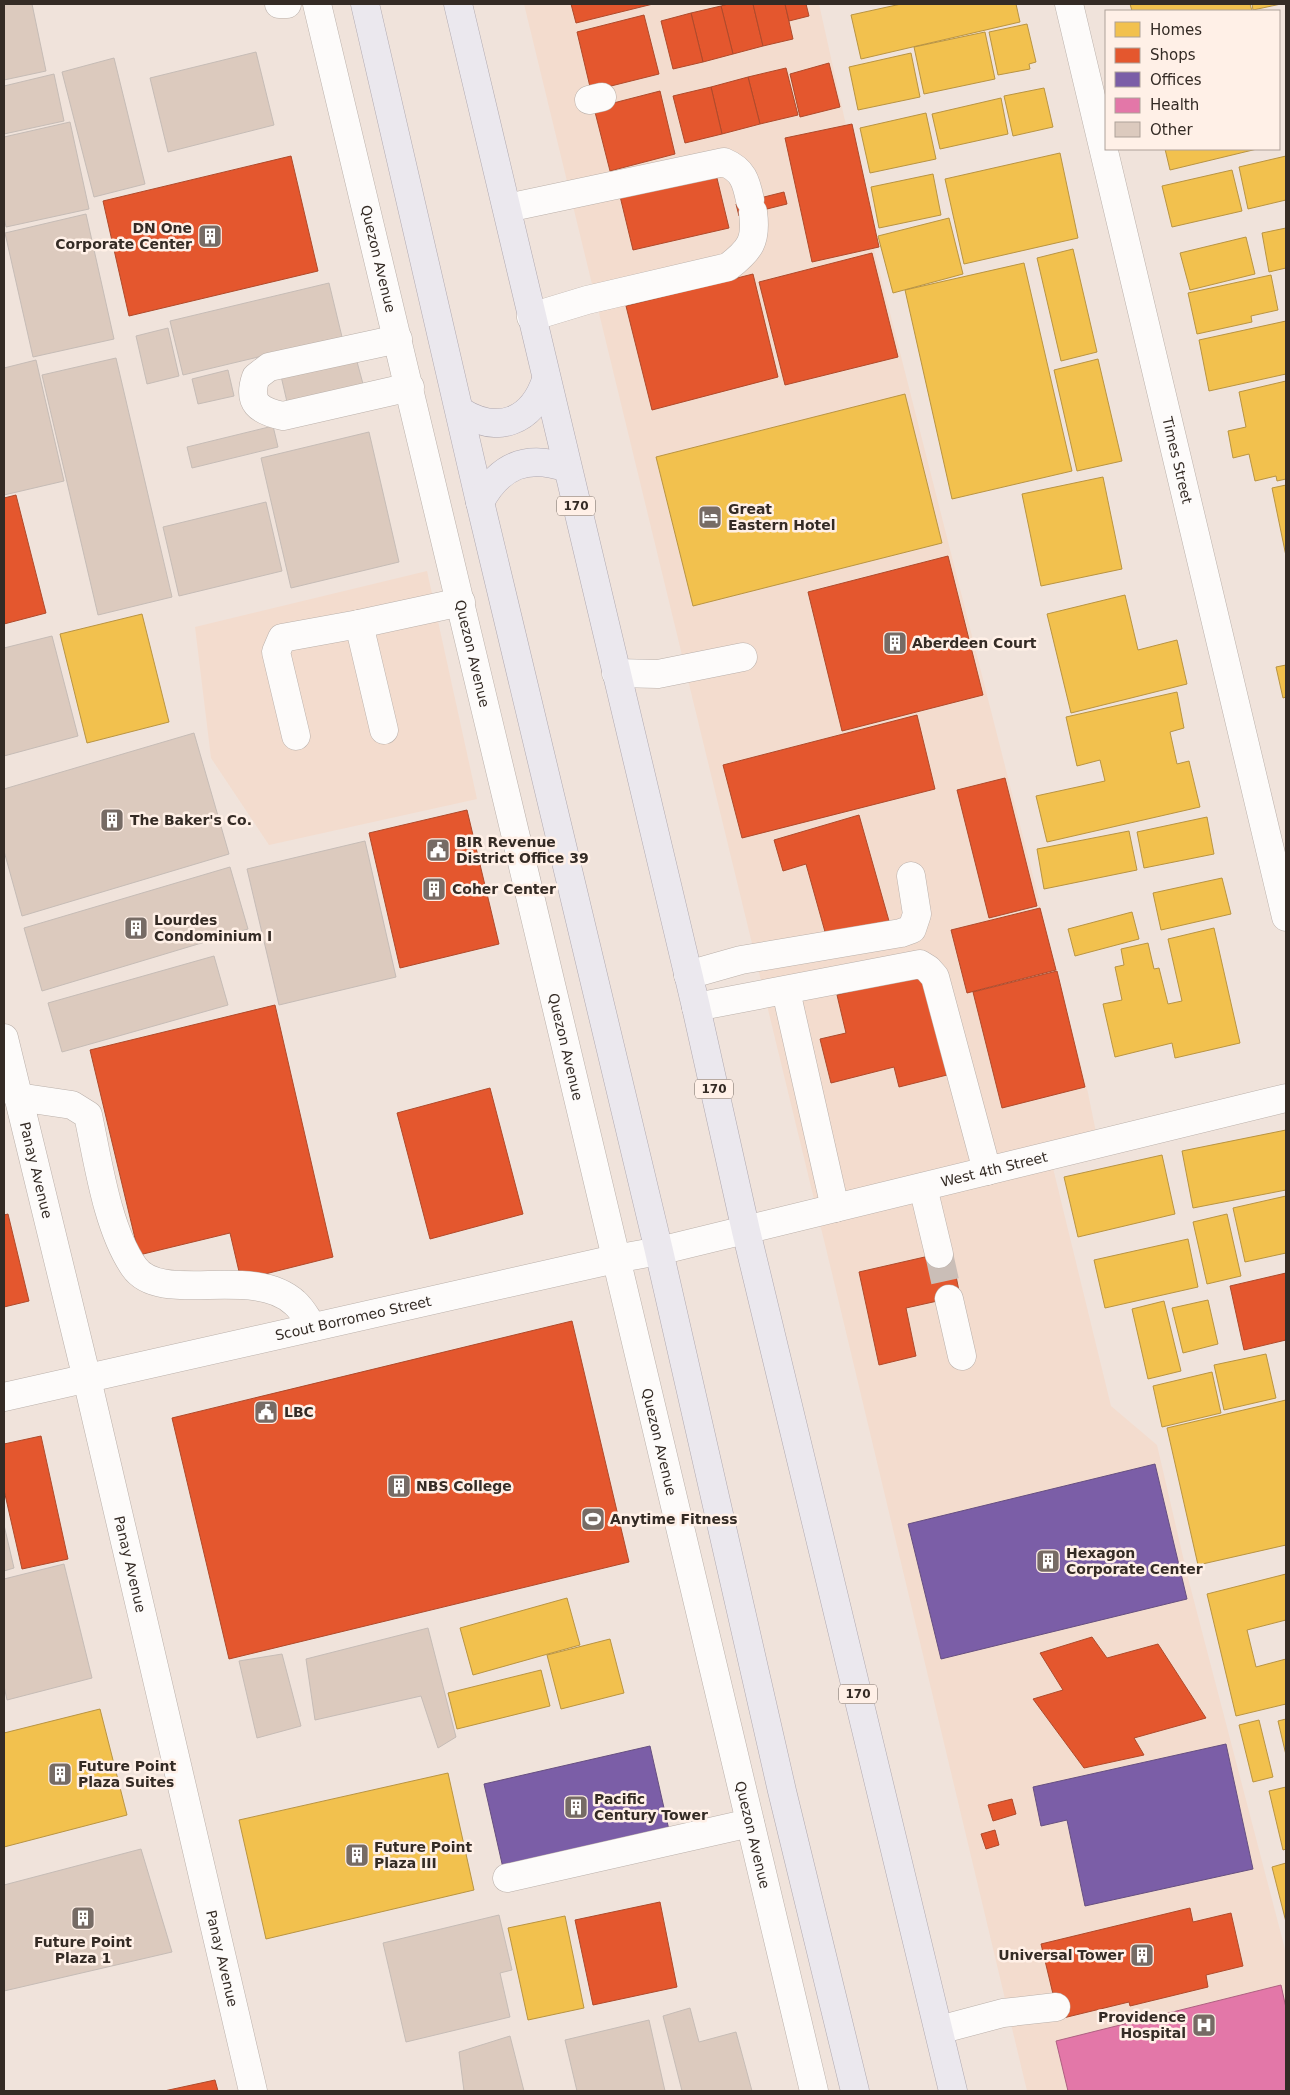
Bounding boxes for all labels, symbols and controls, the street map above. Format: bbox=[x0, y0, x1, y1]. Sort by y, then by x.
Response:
legend bbox=[1105, 10, 1280, 150]
text: Homes bbox=[1150, 21, 1202, 39]
text: Shops bbox=[1150, 46, 1196, 64]
text: Offices bbox=[1150, 71, 1202, 89]
text: Health bbox=[1150, 96, 1199, 114]
text: Other bbox=[1150, 121, 1193, 139]
street label: Quezon Avenue bbox=[358, 203, 399, 314]
place label: DN One Corporate Center bbox=[55, 220, 192, 252]
building icon: DN One Corporate Center bbox=[197, 223, 223, 249]
street label: Times Street bbox=[1159, 414, 1196, 506]
road number: 170 bbox=[557, 496, 595, 516]
place label: Great Eastern Hotel bbox=[728, 501, 836, 533]
hotel icon: Great Eastern Hotel bbox=[697, 504, 723, 530]
street label: Quezon Avenue bbox=[452, 598, 493, 709]
building icon: Aberdeen Court bbox=[882, 630, 908, 656]
place label: Aberdeen Court bbox=[912, 635, 1037, 651]
building icon: The Baker's Co. bbox=[99, 807, 125, 833]
place label: The Baker's Co. bbox=[130, 812, 252, 828]
place label: BIR Revenue District Office 39 bbox=[456, 834, 589, 866]
public building icon: BIR Revenue District Office 39 bbox=[425, 837, 451, 863]
building icon: Coher Center bbox=[421, 876, 447, 902]
place label: Coher Center bbox=[452, 881, 556, 897]
place label: Lourdes Condominium I bbox=[154, 912, 272, 944]
building icon: Lourdes Condominium I bbox=[123, 915, 149, 941]
street label: Quezon Avenue bbox=[545, 991, 586, 1102]
road number: 170 bbox=[695, 1080, 733, 1098]
street label: Panay Avenue bbox=[17, 1120, 56, 1220]
street label: West 4th Street bbox=[939, 1148, 1050, 1190]
street label: Scout Borromeo Street bbox=[274, 1293, 433, 1344]
street label: Quezon Avenue bbox=[639, 1387, 680, 1497]
public building icon: LBC bbox=[253, 1399, 279, 1425]
place label: LBC bbox=[284, 1404, 314, 1420]
building icon: NBS College bbox=[386, 1473, 412, 1499]
place label: NBS College bbox=[416, 1478, 512, 1494]
sports icon: Anytime Fitness bbox=[580, 1506, 606, 1532]
place label: Anytime Fitness bbox=[610, 1511, 738, 1527]
street label: Panay Avenue bbox=[111, 1514, 149, 1614]
place label: Hexagon Corporate Center bbox=[1066, 1545, 1203, 1577]
building icon: Hexagon Corporate Center bbox=[1035, 1548, 1061, 1574]
road number: 170 bbox=[839, 1685, 877, 1704]
place label: Future Point Plaza Suites bbox=[78, 1758, 176, 1790]
building icon: Future Point Plaza Suites bbox=[47, 1761, 73, 1787]
street label: Quezon Avenue bbox=[732, 1780, 773, 1890]
place label: Pacific Century Tower bbox=[594, 1791, 708, 1823]
building icon: Pacific Century Tower bbox=[563, 1794, 589, 1820]
place label: Future Point Plaza III bbox=[374, 1839, 472, 1871]
building icon: Future Point Plaza III bbox=[344, 1842, 370, 1868]
building icon: Future Point Plaza 1 bbox=[70, 1905, 96, 1931]
street label: Panay Avenue bbox=[203, 1909, 241, 2008]
place label: Future Point Plaza 1 bbox=[34, 1934, 132, 1966]
building icon: Universal Tower bbox=[1129, 1942, 1155, 1968]
place label: Universal Tower bbox=[998, 1947, 1124, 1963]
place label: Providence Hospital bbox=[1098, 2009, 1186, 2041]
hospital icon: Providence Hospital bbox=[1191, 2012, 1217, 2038]

